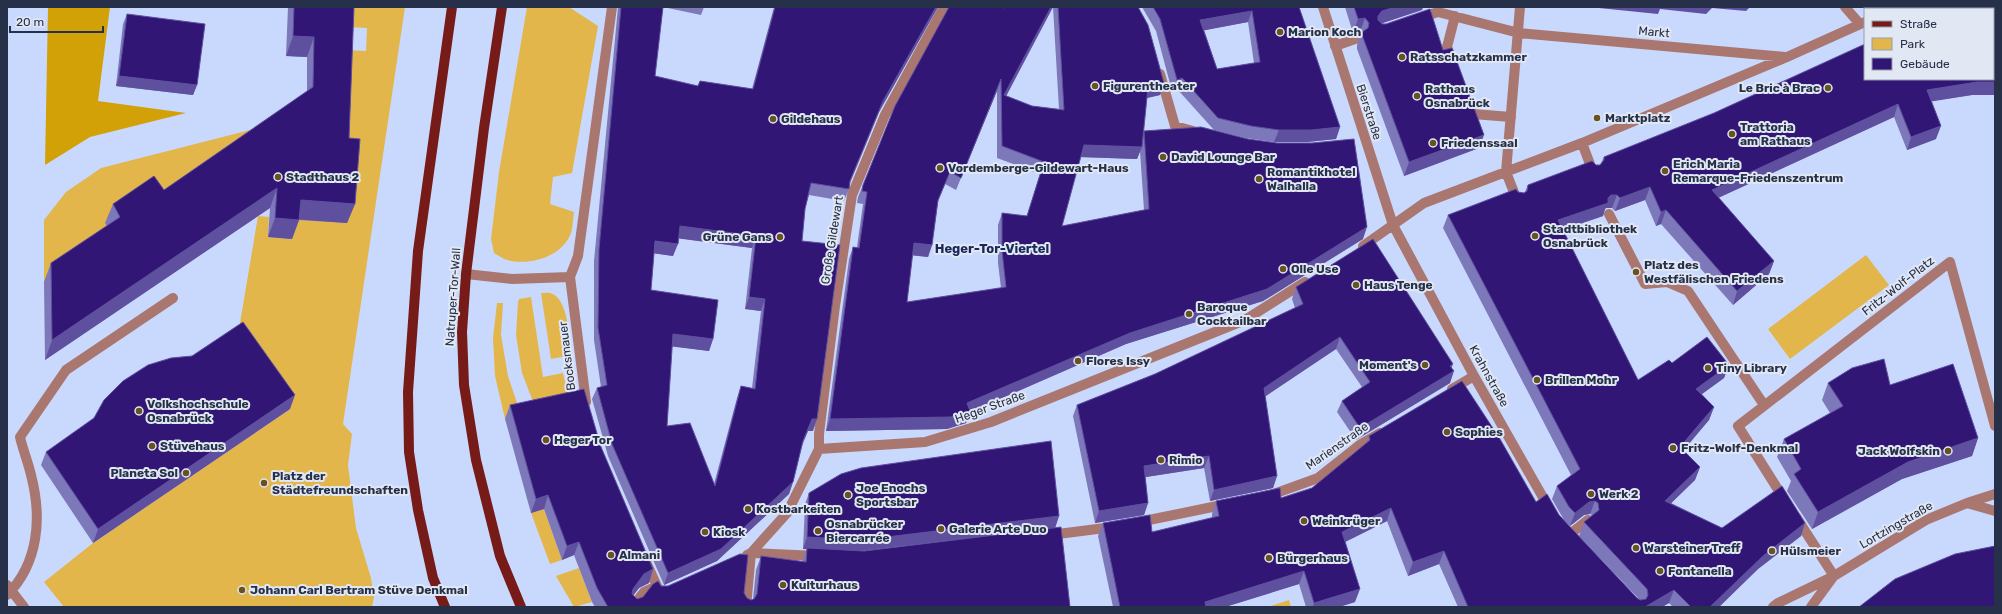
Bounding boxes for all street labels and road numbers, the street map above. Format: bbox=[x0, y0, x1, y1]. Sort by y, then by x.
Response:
street label: Markt bbox=[1638, 24, 1671, 40]
street label: Bierstraße bbox=[1353, 82, 1385, 142]
street label: Große Gildewart bbox=[818, 195, 846, 285]
street label: Natruper-Tor-Wall bbox=[443, 247, 463, 347]
street label: Fritz-Wolf-Platz bbox=[1859, 254, 1937, 318]
street label: Bocksmauer bbox=[556, 320, 578, 391]
street label: Krahnstraße bbox=[1466, 343, 1512, 410]
street label: Heger Straße bbox=[953, 388, 1027, 426]
street label: Marienstraße bbox=[1303, 419, 1371, 473]
street label: Lortzingstraße bbox=[1857, 498, 1935, 552]

